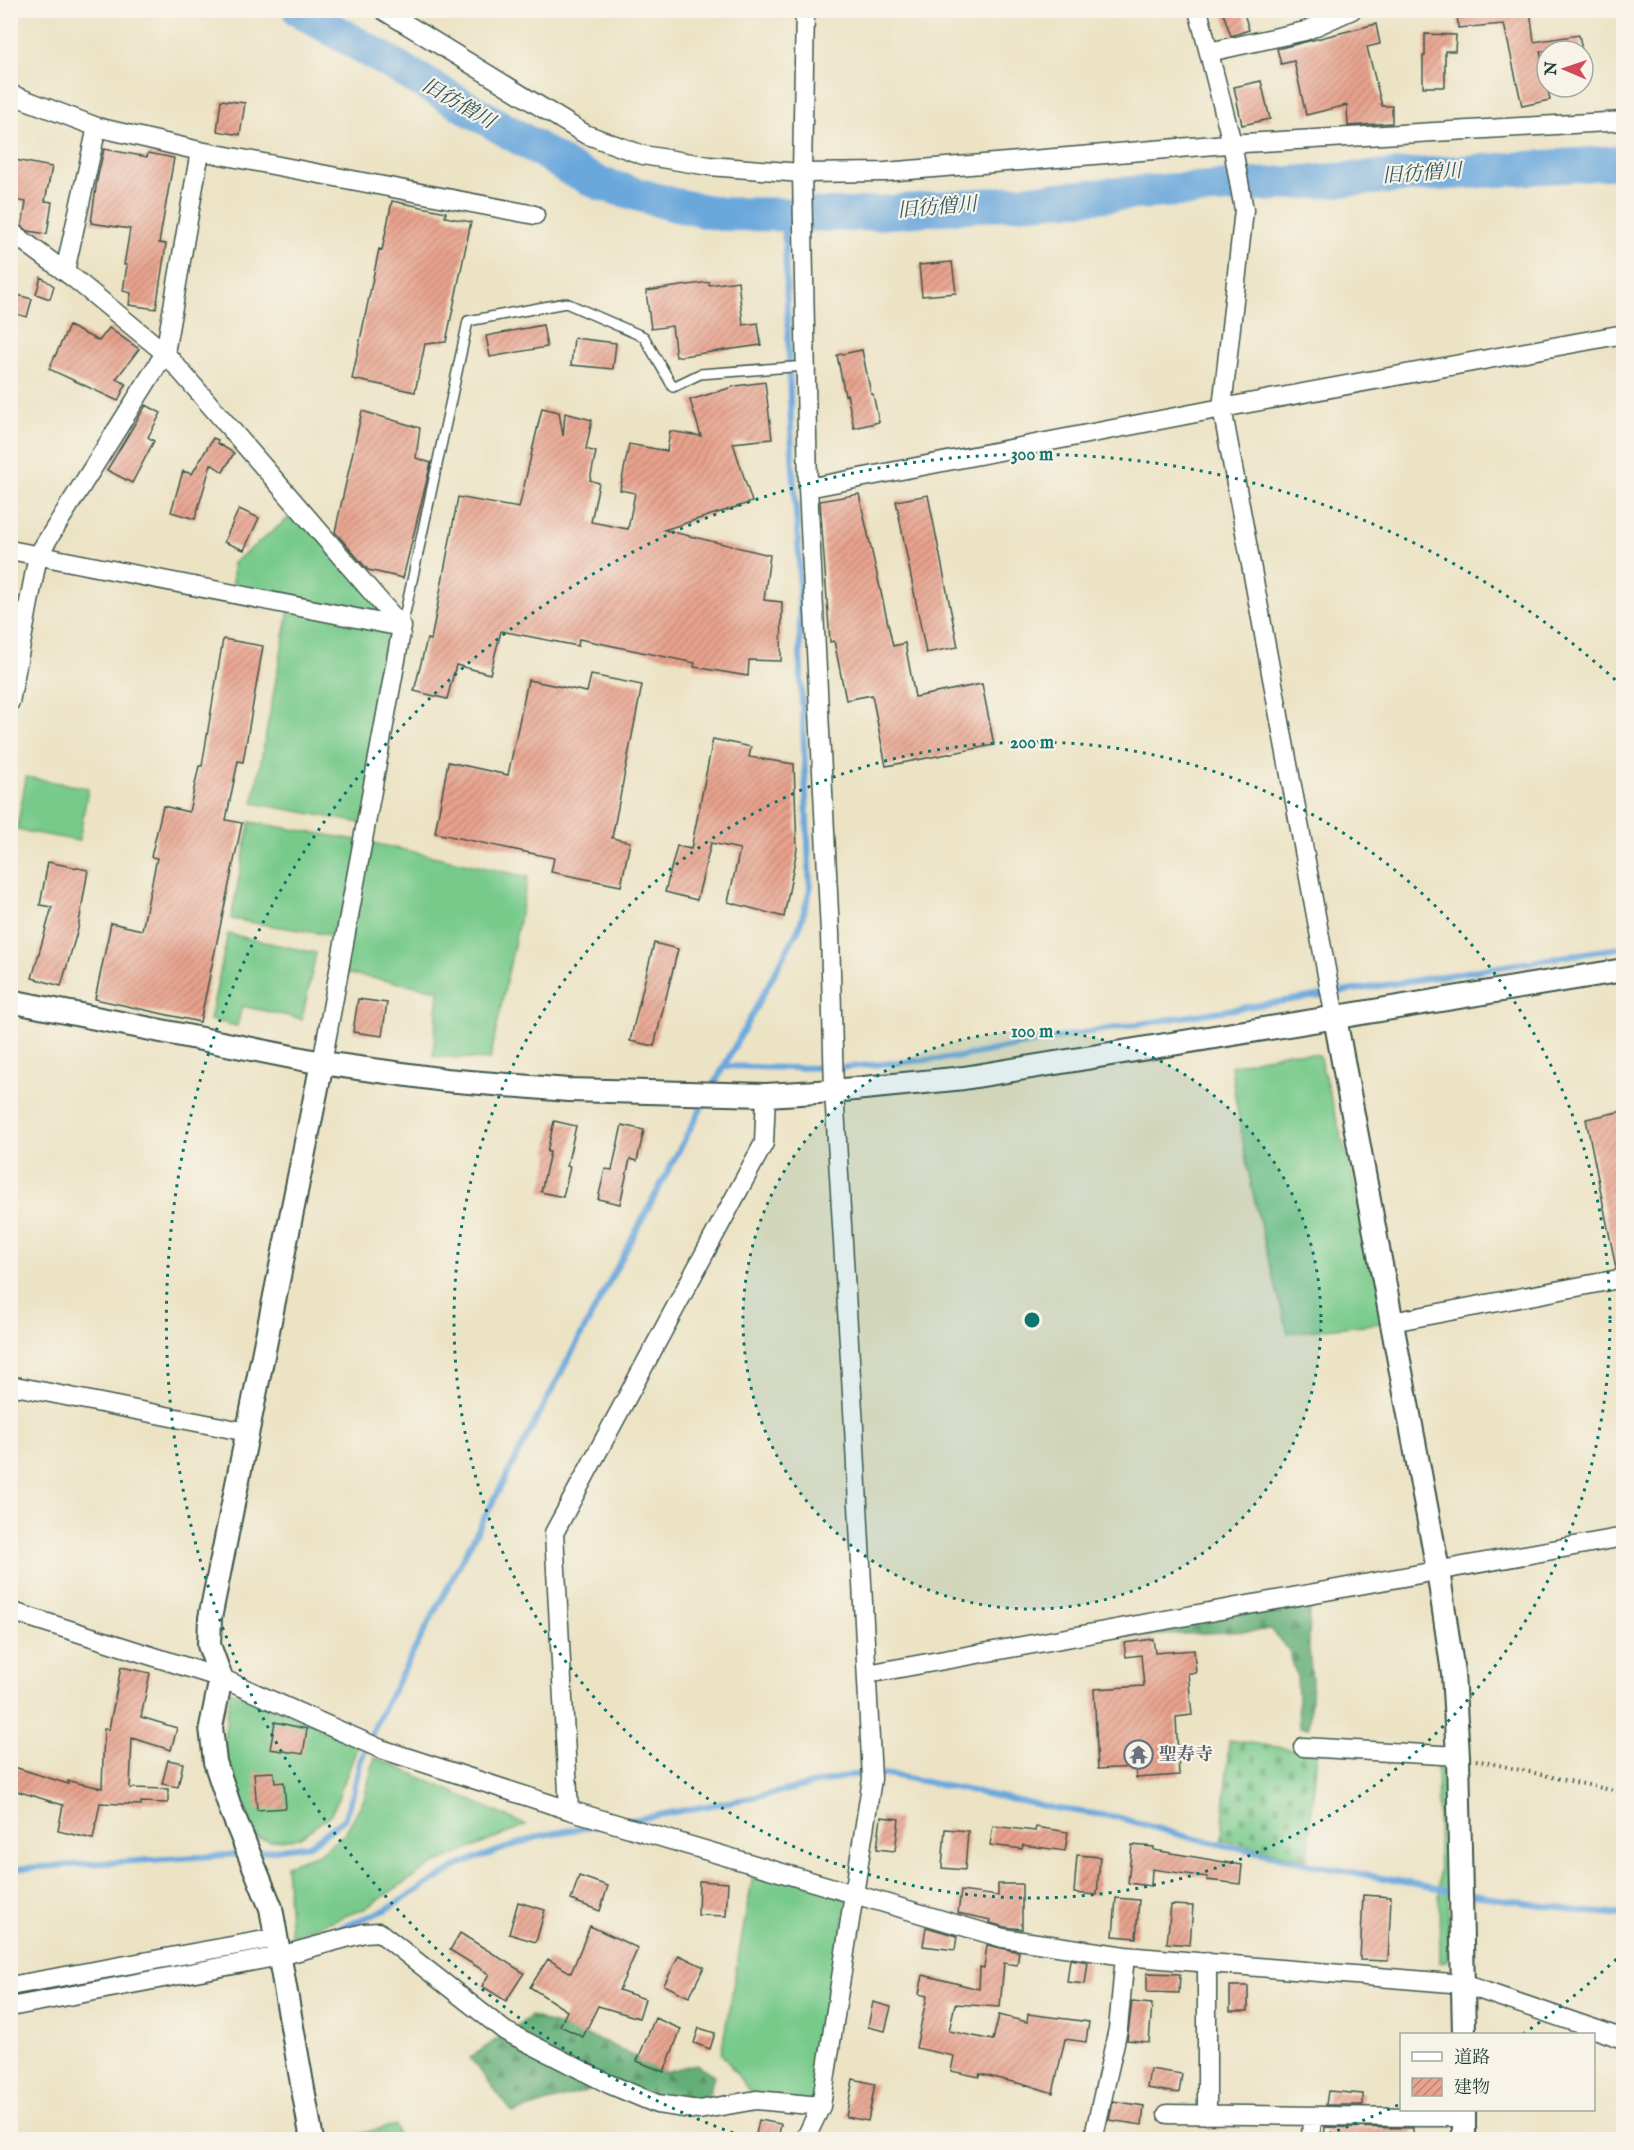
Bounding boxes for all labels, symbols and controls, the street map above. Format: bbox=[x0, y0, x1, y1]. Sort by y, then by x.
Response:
north arrow bbox=[1535, 39, 1595, 99]
text: N bbox=[1542, 61, 1562, 77]
water label: 旧彷僧川 bbox=[417, 73, 501, 136]
water label: 旧彷僧川 bbox=[1381, 159, 1465, 189]
water label: 旧彷僧川 bbox=[896, 192, 980, 224]
text: 300 m bbox=[1011, 444, 1053, 467]
text: 200 m bbox=[1010, 732, 1054, 755]
text: 100 m bbox=[1011, 1021, 1053, 1044]
centre of rings bbox=[1022, 1310, 1042, 1330]
temple icon: 聖寿寺 bbox=[1122, 1739, 1154, 1771]
place label: 聖寿寺 bbox=[1159, 1744, 1213, 1767]
legend bbox=[1400, 2033, 1595, 2111]
text: 道路 bbox=[1454, 2047, 1490, 2070]
text: 建物 bbox=[1454, 2077, 1490, 2100]

